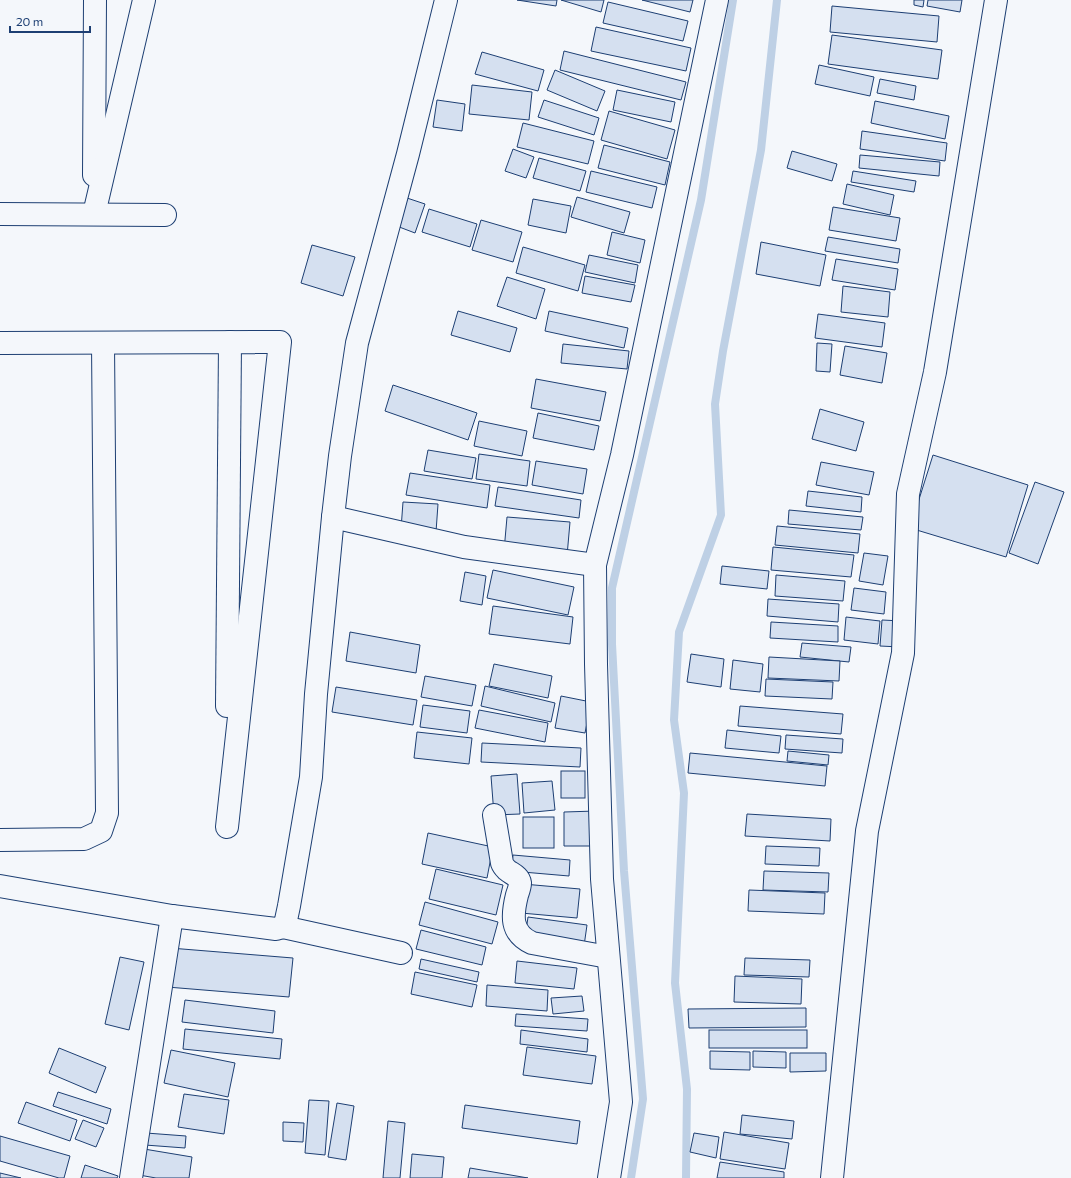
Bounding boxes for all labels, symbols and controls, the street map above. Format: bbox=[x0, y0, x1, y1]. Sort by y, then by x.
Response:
scale bar bbox=[10, 8, 90, 34]
text: 20 m bbox=[16, 14, 43, 28]

